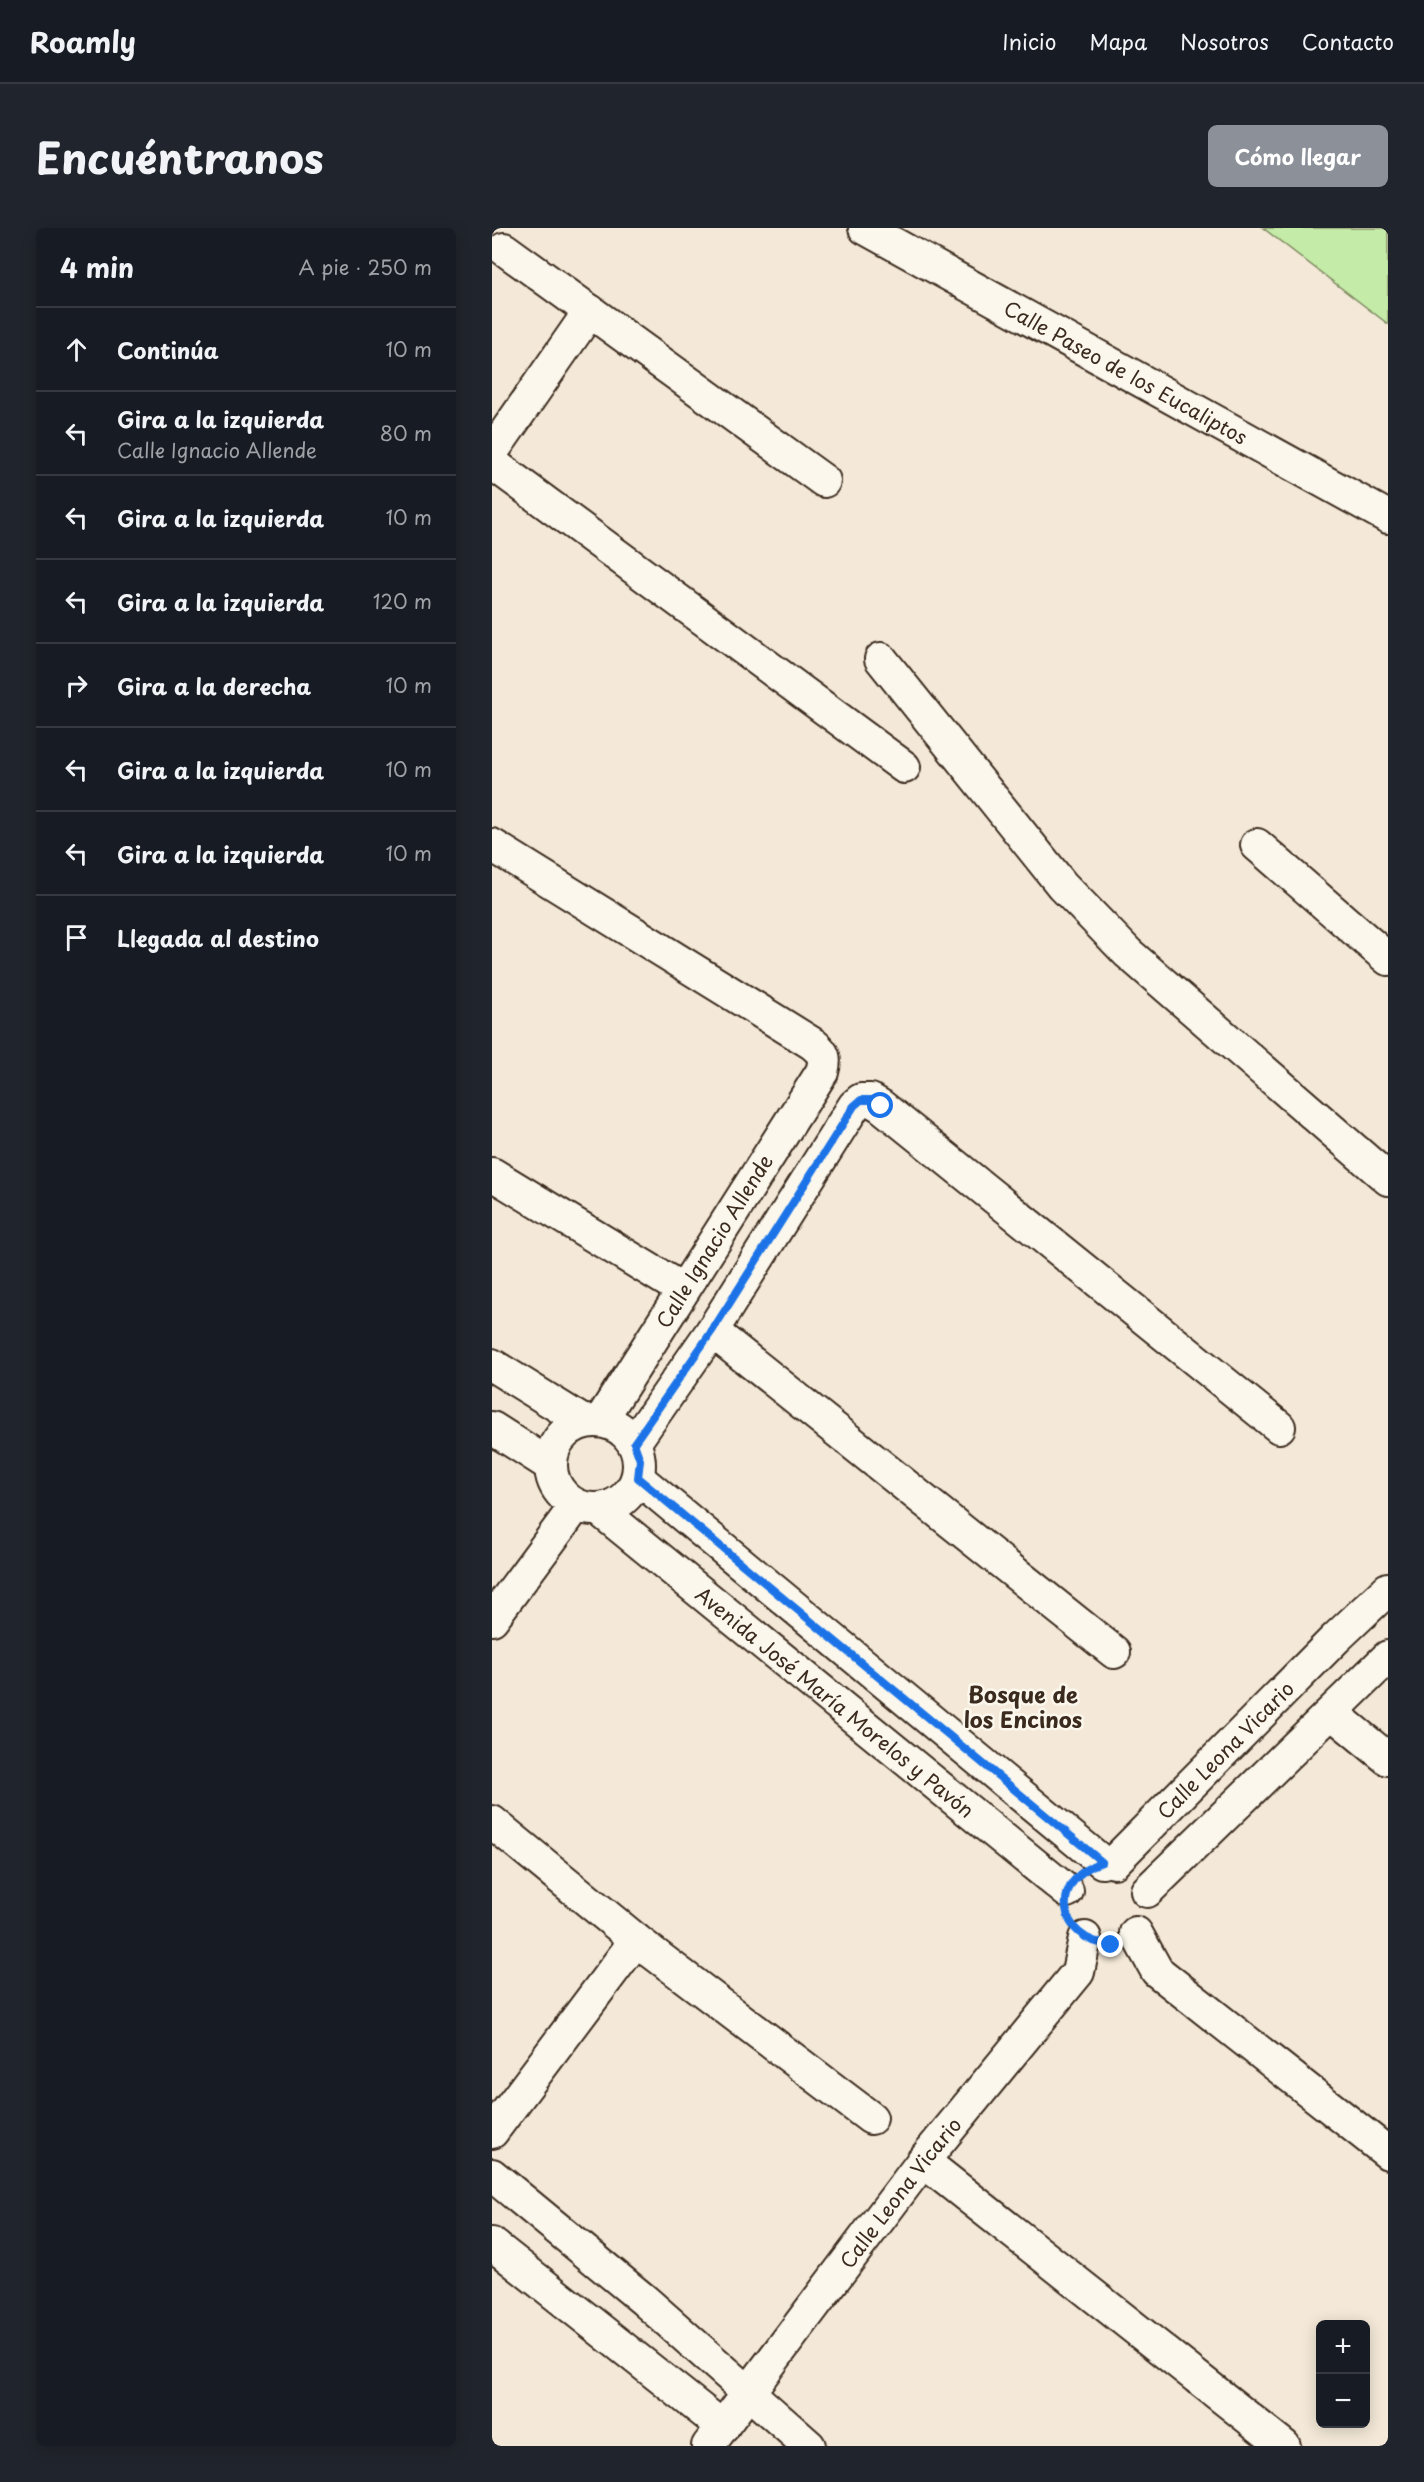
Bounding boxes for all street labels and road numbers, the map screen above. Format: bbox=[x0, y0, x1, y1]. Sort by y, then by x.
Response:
street label: Calle Paseo de los Eucaliptos bbox=[999, 293, 1253, 452]
street label: Calle Ignacio Allende bbox=[648, 1148, 780, 1334]
street label: Avenida José María Morelos y Pavón bbox=[689, 1579, 981, 1825]
street label: Calle Leona Vicario bbox=[1150, 1674, 1301, 1826]
street label: Calle Leona Vicario bbox=[832, 2111, 968, 2274]

